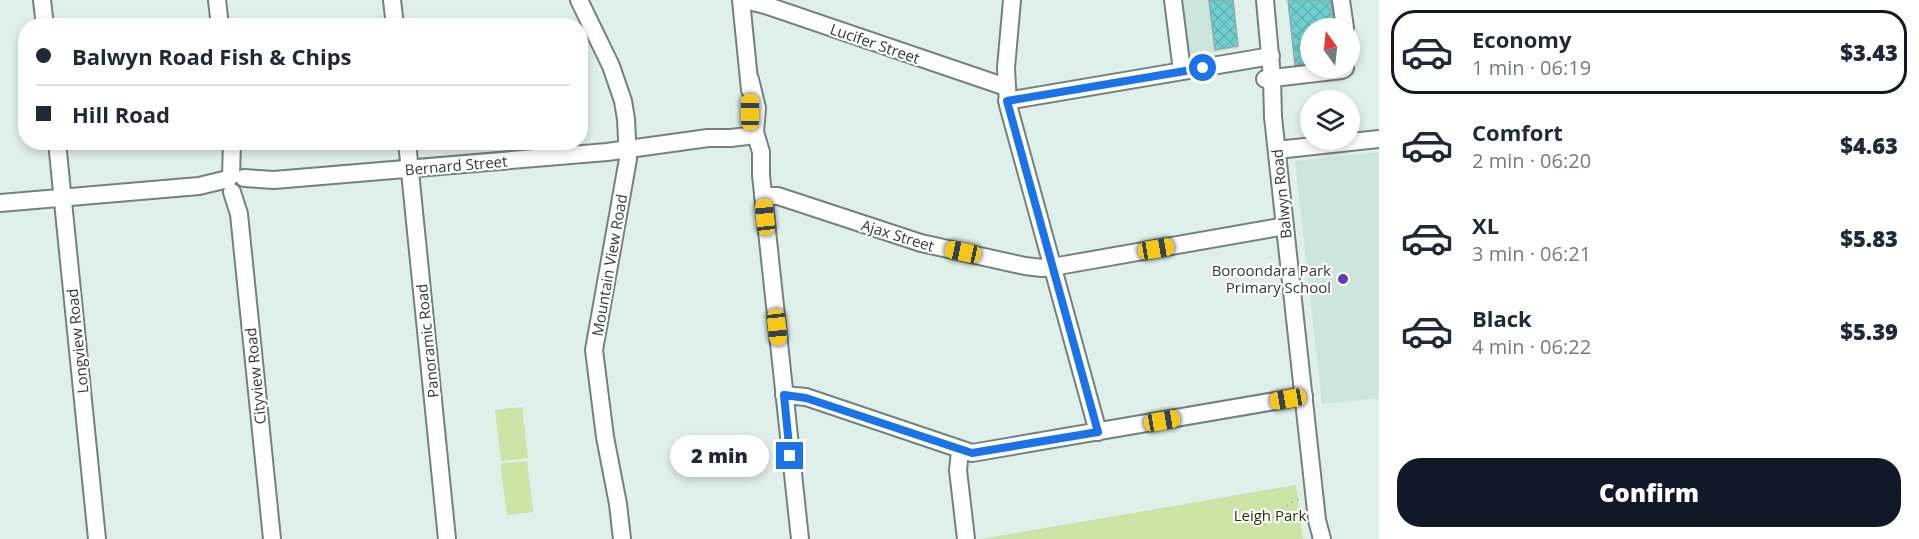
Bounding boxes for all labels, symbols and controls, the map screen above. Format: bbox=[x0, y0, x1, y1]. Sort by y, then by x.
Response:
street label: Lucifer Street bbox=[828, 18, 922, 68]
north arrow bbox=[1300, 18, 1360, 78]
map controls bbox=[1300, 18, 1360, 150]
text: Economy bbox=[1472, 24, 1571, 54]
icon: car bbox=[1400, 25, 1454, 79]
text: $3.43 bbox=[1840, 37, 1898, 67]
text: Balwyn Road Fish & Chips bbox=[72, 41, 352, 71]
route start bbox=[1189, 54, 1216, 81]
text: 1 min · 06:19 bbox=[1472, 54, 1591, 81]
button: layers bbox=[1300, 90, 1360, 150]
car bbox=[741, 94, 759, 130]
text: Hill Road bbox=[72, 99, 170, 129]
text: Comfort bbox=[1472, 117, 1563, 147]
icon: car bbox=[1400, 118, 1454, 172]
text: $4.63 bbox=[1840, 130, 1898, 160]
text: 2 min · 06:20 bbox=[1472, 147, 1591, 174]
street label: Balwyn Road bbox=[1266, 148, 1296, 240]
street label: Bernard Street bbox=[404, 151, 508, 179]
street label: Mountain View Road bbox=[587, 192, 631, 338]
car bbox=[754, 198, 776, 236]
text: XL bbox=[1472, 210, 1499, 240]
icon: car bbox=[1400, 211, 1454, 265]
street label: Ajax Street bbox=[859, 214, 937, 256]
text: $5.83 bbox=[1840, 223, 1898, 253]
car bbox=[1137, 237, 1175, 261]
car bbox=[944, 239, 982, 265]
text: 3 min · 06:21 bbox=[1472, 240, 1591, 267]
place label: Boroondara Park Primary School bbox=[1212, 260, 1331, 297]
marker: Boroondara Park Primary School bbox=[1336, 272, 1350, 286]
street label: Panoramic Road bbox=[411, 283, 443, 399]
street label: Longview Road bbox=[62, 288, 92, 394]
text: Black bbox=[1472, 303, 1532, 333]
icon: car bbox=[1400, 304, 1454, 358]
car bbox=[766, 308, 788, 346]
text: $5.39 bbox=[1840, 316, 1898, 346]
street label: Cityview Road bbox=[240, 327, 270, 425]
text: 4 min · 06:22 bbox=[1472, 333, 1591, 360]
car bbox=[1269, 387, 1307, 411]
car bbox=[1143, 409, 1181, 433]
callout: 2 min bbox=[670, 435, 769, 477]
text: 2 min bbox=[691, 442, 748, 469]
route end bbox=[776, 442, 803, 469]
button: Confirm bbox=[1397, 458, 1901, 527]
park label: Leigh Park bbox=[1234, 505, 1306, 525]

